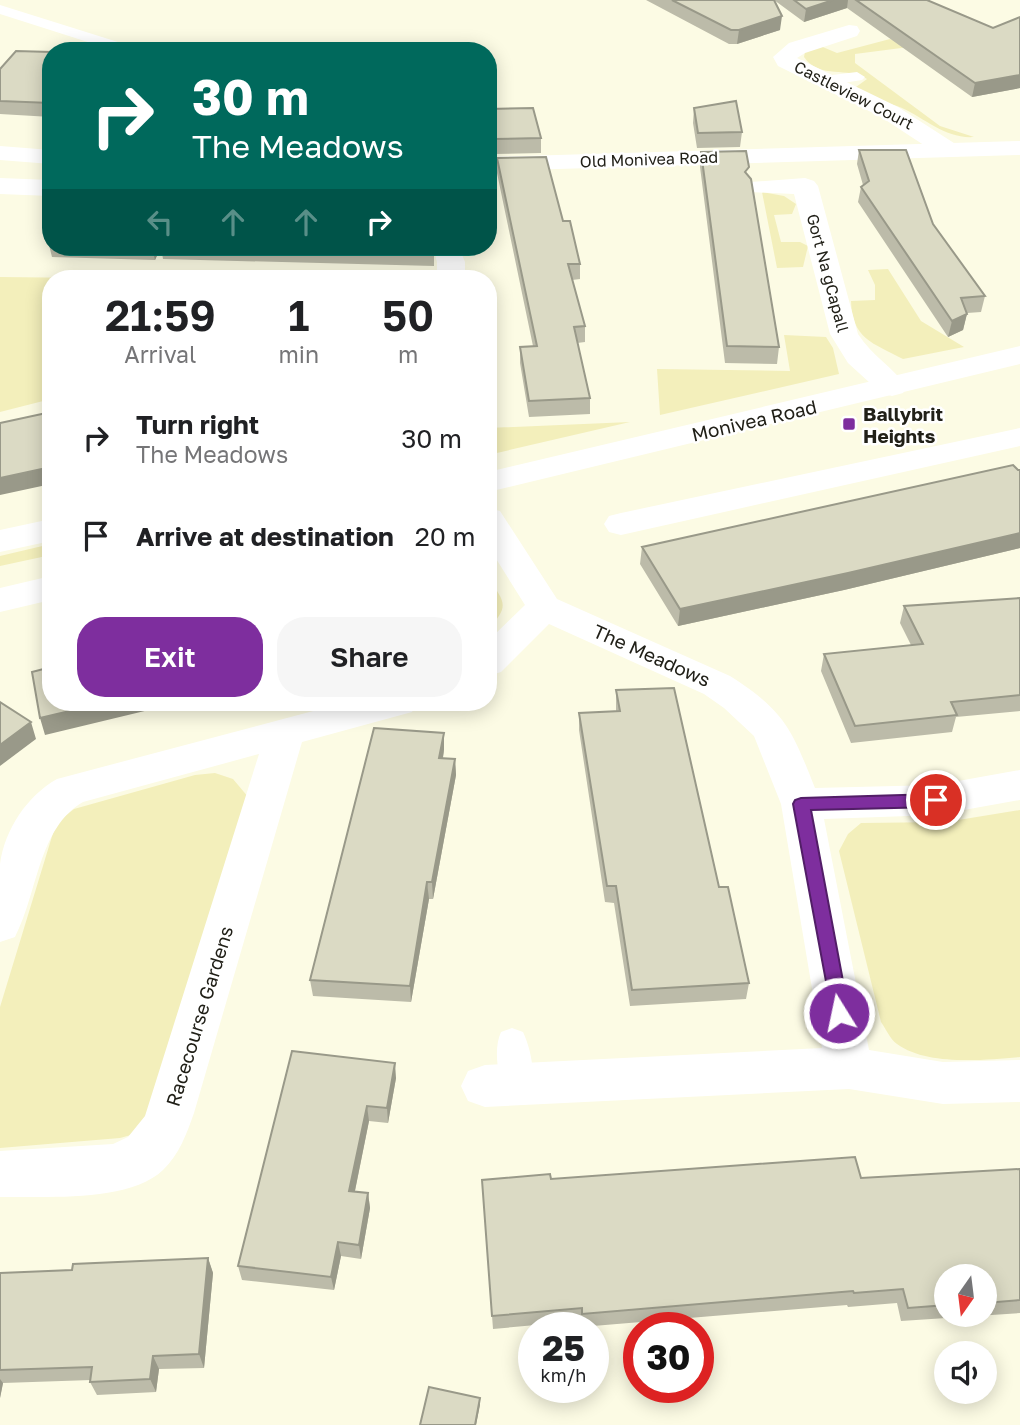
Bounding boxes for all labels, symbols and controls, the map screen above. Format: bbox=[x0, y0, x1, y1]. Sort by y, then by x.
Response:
street label: Castleview Court bbox=[791, 56, 917, 134]
text: 30 m bbox=[192, 67, 309, 126]
icon: right bbox=[77, 70, 168, 161]
text: The Meadows bbox=[192, 127, 404, 165]
street label: Old Monivea Road bbox=[580, 147, 718, 171]
icon: left bbox=[141, 203, 179, 241]
icon: ahead bbox=[214, 203, 252, 241]
icon: ahead bbox=[287, 203, 325, 241]
icon: right bbox=[360, 203, 398, 241]
street label: Gort Na gCapall bbox=[803, 212, 853, 334]
text: 21:59 bbox=[105, 290, 216, 340]
text: 1 bbox=[288, 290, 309, 340]
text: 50 bbox=[382, 290, 434, 340]
text: Arrival bbox=[124, 340, 196, 368]
text: min bbox=[279, 340, 319, 368]
text: m bbox=[398, 340, 418, 368]
street label: Monivea Road bbox=[689, 394, 819, 446]
place label: Ballybrit Heights bbox=[863, 402, 943, 447]
text: Turn right bbox=[136, 409, 259, 440]
marker: Ballybrit Heights bbox=[841, 416, 857, 432]
icon: right bbox=[77, 419, 115, 457]
text: 30 m bbox=[401, 423, 462, 454]
text: The Meadows bbox=[136, 440, 288, 468]
icon: arrive bbox=[77, 517, 115, 555]
text: Arrive at destination bbox=[136, 521, 394, 552]
text: 20 m bbox=[415, 521, 475, 552]
button: Exit bbox=[77, 617, 263, 697]
button: Share bbox=[277, 617, 462, 697]
street label: The Meadows bbox=[590, 619, 714, 691]
pin bbox=[906, 770, 966, 830]
icon: arrive bbox=[917, 781, 955, 819]
street label: Racecourse Gardens bbox=[161, 923, 237, 1109]
position arrow bbox=[802, 976, 876, 1050]
north arrow bbox=[934, 1264, 998, 1326]
map controls bbox=[934, 1264, 997, 1404]
speed limit sign: 30 bbox=[623, 1312, 714, 1403]
text: 25 bbox=[542, 1327, 585, 1369]
button: sound bbox=[934, 1341, 997, 1404]
text: km/h bbox=[541, 1364, 586, 1386]

